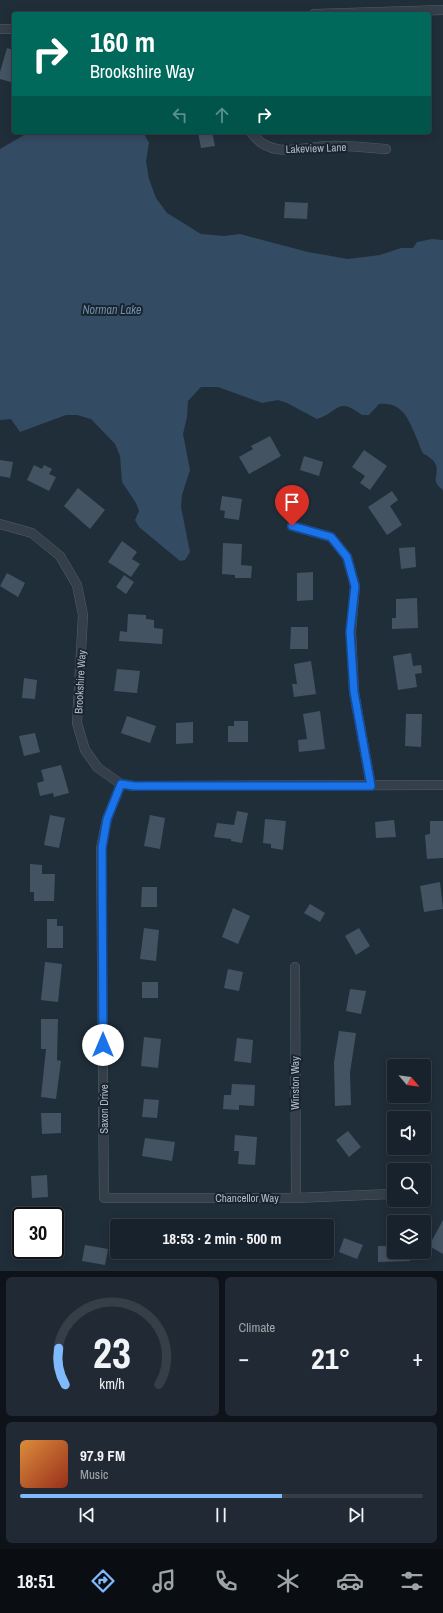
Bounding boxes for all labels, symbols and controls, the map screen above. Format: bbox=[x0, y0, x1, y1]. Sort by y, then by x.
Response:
text: 160 m bbox=[90, 23, 155, 61]
icon: right bbox=[24, 28, 76, 80]
text: Brookshire Way bbox=[90, 59, 194, 84]
icon: left bbox=[169, 104, 191, 126]
icon: ahead bbox=[211, 104, 233, 126]
icon: right bbox=[253, 104, 275, 126]
street label: Lakeview Lane bbox=[285, 140, 347, 156]
water label: Norman Lake bbox=[82, 302, 142, 318]
pin bbox=[275, 485, 309, 526]
icon: arrive bbox=[281, 491, 303, 513]
street label: Brookshire Way bbox=[71, 649, 89, 714]
position arrow bbox=[82, 1024, 124, 1066]
street label: Winston Way bbox=[288, 1056, 302, 1110]
north arrow bbox=[387, 1059, 431, 1103]
map controls bbox=[387, 1059, 431, 1259]
street label: Saxon Drive bbox=[97, 1084, 111, 1134]
button: sound bbox=[387, 1111, 431, 1155]
button: search bbox=[387, 1163, 431, 1207]
street label: Chancellor Way bbox=[215, 1191, 279, 1205]
speed limit sign: 30 bbox=[12, 1207, 64, 1259]
button: layers bbox=[387, 1215, 431, 1259]
text: 18:53 · 2 min · 500 m bbox=[163, 1228, 281, 1249]
text: Climate bbox=[239, 1319, 275, 1336]
text: 23 bbox=[93, 1324, 131, 1380]
text: 21° bbox=[311, 1338, 350, 1378]
text: − bbox=[239, 1343, 249, 1373]
text: + bbox=[412, 1343, 423, 1373]
text: km/h bbox=[100, 1373, 125, 1392]
text: 97.9 FM bbox=[80, 1445, 125, 1466]
text: Music bbox=[80, 1466, 108, 1483]
icon: previous bbox=[76, 1504, 98, 1526]
icon: pause bbox=[210, 1504, 232, 1526]
icon: next bbox=[345, 1504, 367, 1526]
icon: directions bbox=[89, 1567, 117, 1595]
icon: music bbox=[150, 1567, 178, 1595]
icon: phone bbox=[212, 1567, 240, 1595]
icon: climate bbox=[274, 1567, 302, 1595]
icon: car bbox=[336, 1567, 364, 1595]
icon: filters bbox=[398, 1567, 426, 1595]
text: 18:51 bbox=[17, 1569, 55, 1594]

